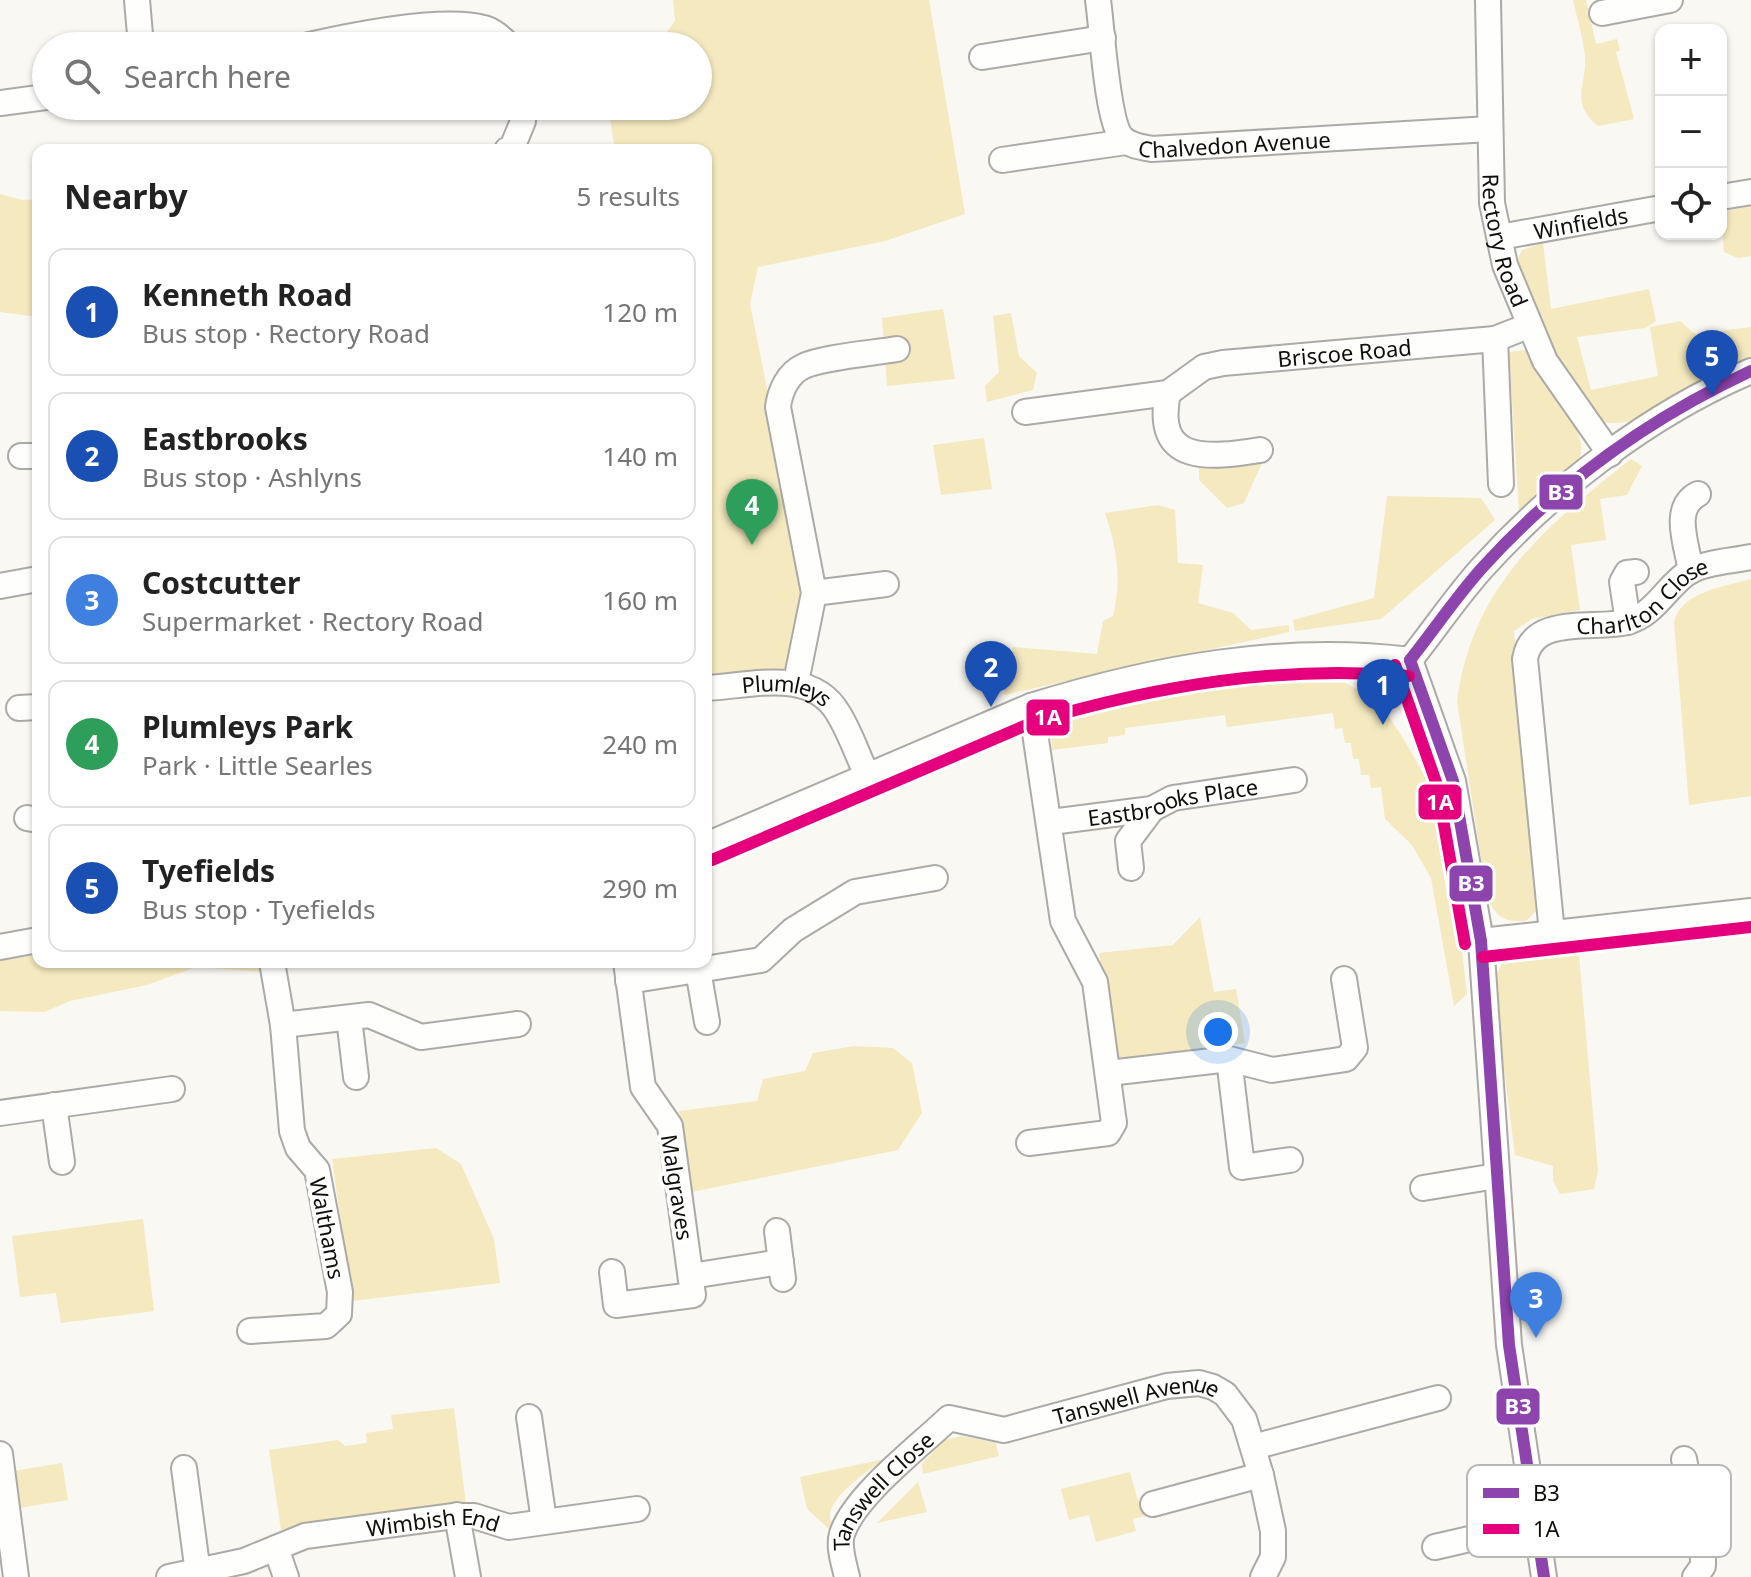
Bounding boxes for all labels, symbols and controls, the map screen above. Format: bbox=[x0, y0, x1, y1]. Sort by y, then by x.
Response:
map controls bbox=[1655, 24, 1727, 240]
button: + bbox=[1655, 24, 1727, 96]
search box bbox=[32, 32, 712, 120]
icon: search bbox=[60, 54, 104, 98]
text: Search here bbox=[124, 56, 291, 97]
button: − bbox=[1655, 96, 1727, 168]
street label: Chalvedon Avenue bbox=[1136, 123, 1331, 164]
button: locate bbox=[1655, 168, 1727, 240]
text: Nearby bbox=[64, 173, 188, 219]
street label: Rectory Road bbox=[1476, 173, 1536, 311]
text: 5 results bbox=[576, 178, 680, 214]
street label: Winfields bbox=[1531, 199, 1630, 246]
text: Kenneth Road bbox=[142, 274, 352, 315]
text: 1 bbox=[85, 294, 99, 330]
text: 120 m bbox=[602, 294, 678, 330]
text: Bus stop · Rectory Road bbox=[142, 315, 430, 351]
pin: 5 bbox=[1686, 330, 1738, 396]
street label: Briscoe Road bbox=[1276, 331, 1413, 373]
text: Eastbrooks bbox=[142, 418, 308, 459]
text: 2 bbox=[85, 438, 99, 474]
text: 140 m bbox=[602, 438, 678, 474]
text: Bus stop · Ashlyns bbox=[142, 459, 362, 495]
line badge: B3 bbox=[1538, 473, 1584, 511]
text: B3 bbox=[1547, 476, 1575, 506]
pin: 4 bbox=[726, 479, 778, 545]
street label: Charlton Close bbox=[1576, 550, 1712, 641]
text: Costcutter bbox=[142, 562, 300, 603]
text: 3 bbox=[85, 582, 99, 618]
text: 160 m bbox=[602, 582, 678, 618]
text: Supermarket · Rectory Road bbox=[142, 603, 483, 639]
pin: 2 bbox=[965, 641, 1017, 707]
pin: 1 bbox=[1357, 659, 1409, 725]
street label: Plumleys bbox=[740, 667, 839, 713]
line badge: 1A bbox=[1025, 698, 1071, 737]
text: 1A bbox=[1034, 701, 1063, 731]
text: Plumleys Park bbox=[142, 706, 353, 747]
text: 4 bbox=[85, 726, 99, 762]
text: 240 m bbox=[602, 726, 678, 762]
text: Park · Little Searles bbox=[142, 747, 373, 783]
street label: Eastbrooks Place bbox=[1086, 771, 1260, 832]
line badge: 1A bbox=[1417, 783, 1463, 821]
text: 1A bbox=[1426, 786, 1455, 816]
text: Tyefields bbox=[142, 850, 275, 891]
line badge: B3 bbox=[1448, 864, 1494, 903]
text: B3 bbox=[1457, 867, 1485, 897]
text: 5 bbox=[85, 870, 99, 906]
text: 290 m bbox=[602, 870, 678, 906]
text: Bus stop · Tyefields bbox=[142, 891, 376, 927]
your location bbox=[1198, 1012, 1238, 1052]
street label: Malgraves bbox=[655, 1132, 701, 1242]
street label: Walthams bbox=[303, 1175, 353, 1281]
pin: 3 bbox=[1510, 1272, 1562, 1338]
street label: Tanswell Avenue bbox=[1050, 1367, 1226, 1431]
line badge: B3 bbox=[1495, 1387, 1541, 1426]
text: B3 bbox=[1504, 1390, 1532, 1420]
street label: Tanswell Close bbox=[825, 1424, 940, 1551]
legend bbox=[1467, 1465, 1731, 1557]
text: B3 bbox=[1533, 1477, 1560, 1507]
street label: Wimbish End bbox=[364, 1501, 504, 1543]
text: 1A bbox=[1533, 1513, 1561, 1543]

